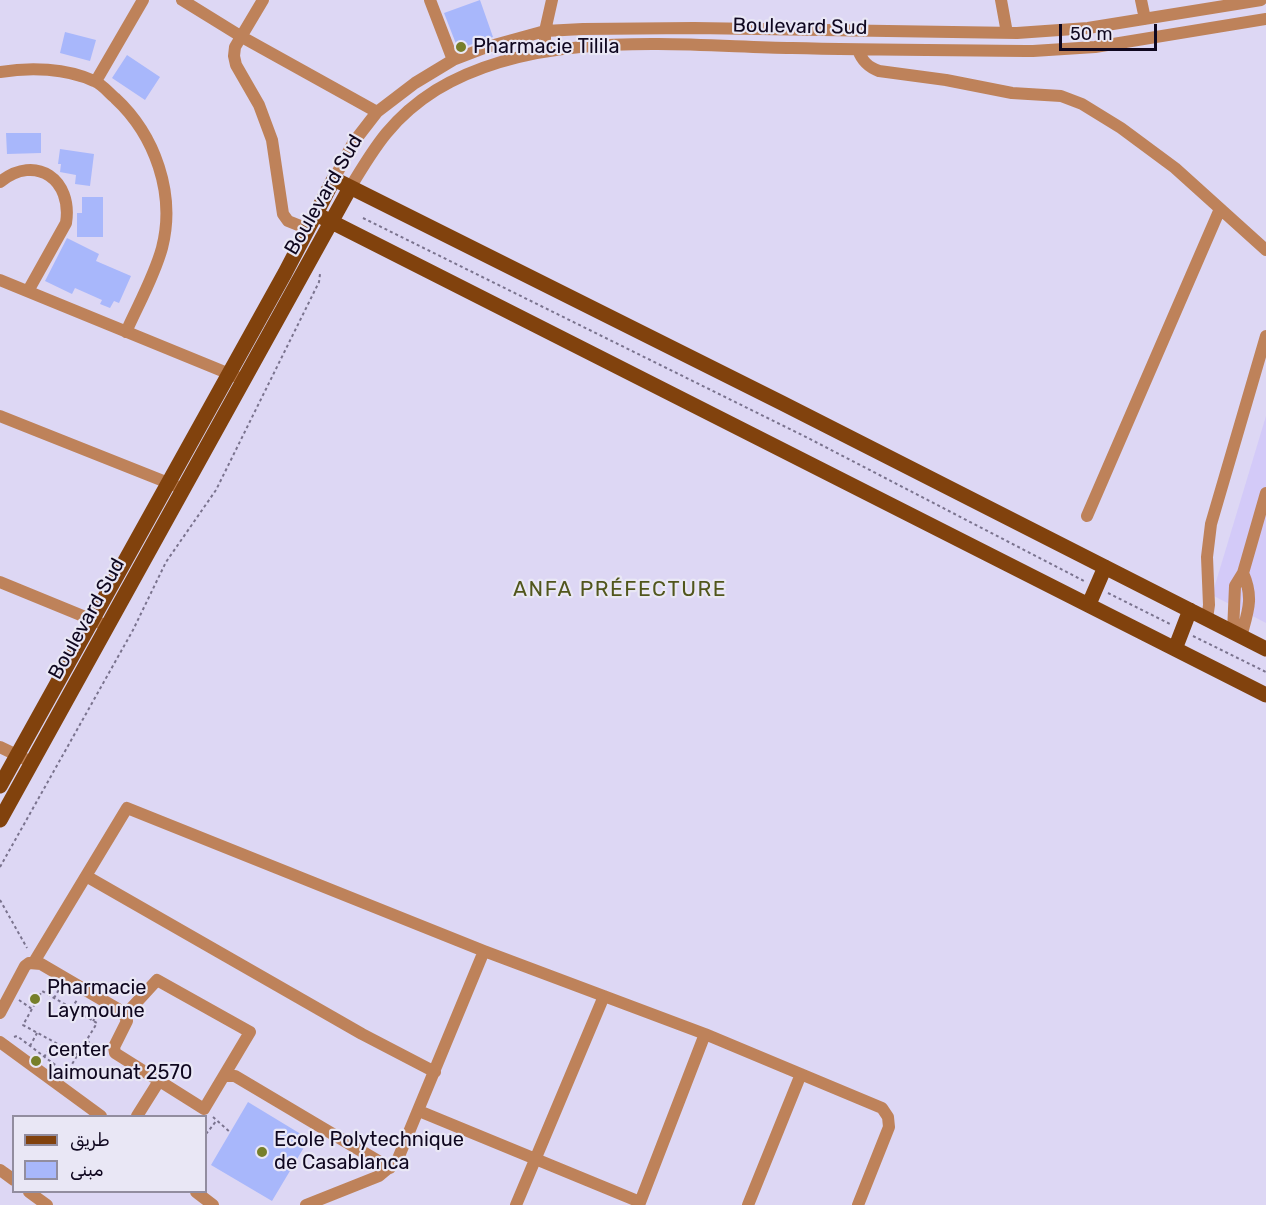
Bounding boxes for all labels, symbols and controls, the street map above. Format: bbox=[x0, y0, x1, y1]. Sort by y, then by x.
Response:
scale bar bbox=[1062, 12, 1160, 50]
street label: Boulevard Sud bbox=[732, 14, 868, 40]
text: 50 m bbox=[1070, 23, 1113, 45]
place label: Pharmacie Tilila bbox=[473, 35, 619, 59]
marker: Pharmacie Tilila bbox=[454, 40, 468, 54]
street label: Boulevard Sud bbox=[280, 131, 368, 259]
street label: Boulevard Sud bbox=[44, 554, 130, 684]
district label: ANFA PRÉFECTURE bbox=[513, 577, 727, 603]
place label: Pharmacie Laymoune bbox=[47, 976, 147, 1023]
marker: Pharmacie Laymoune bbox=[28, 992, 42, 1006]
place label: center laimounat 2570 bbox=[48, 1038, 192, 1085]
marker: center laimounat 2570 bbox=[29, 1054, 43, 1068]
legend bbox=[12, 1115, 207, 1193]
place label: Ecole Polytechnique de Casablanca bbox=[274, 1128, 464, 1175]
text: طريق bbox=[70, 1129, 110, 1151]
marker: Ecole Polytechnique de Casablanca bbox=[255, 1145, 269, 1159]
text: مبنى bbox=[70, 1159, 104, 1181]

